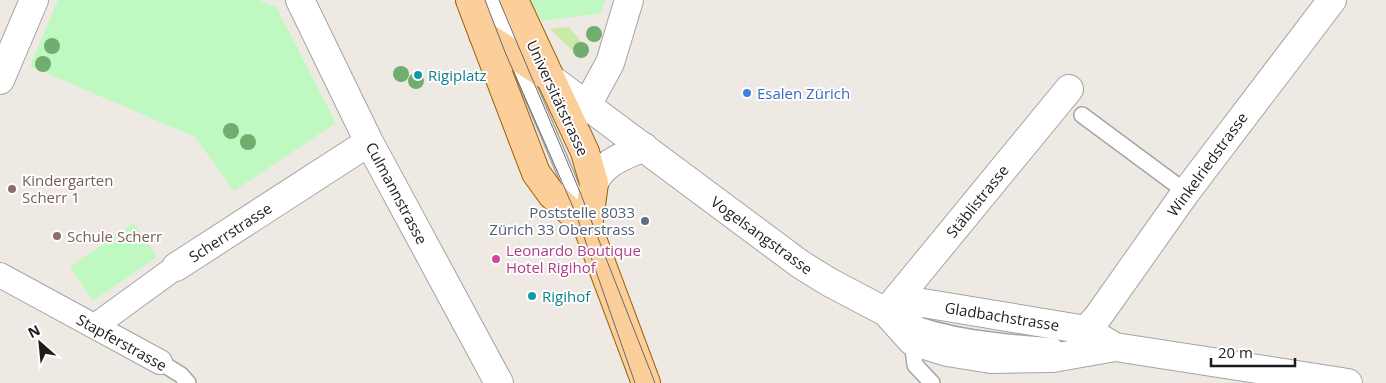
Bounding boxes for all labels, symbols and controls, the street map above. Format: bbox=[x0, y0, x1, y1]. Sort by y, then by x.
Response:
street label: Universitätstrasse bbox=[522, 37, 594, 159]
place label: Rigiplatz bbox=[428, 65, 487, 85]
marker: Rigiplatz bbox=[412, 69, 424, 81]
place label: Esalen Zürich bbox=[757, 83, 850, 103]
marker: Esalen Zürich bbox=[741, 87, 753, 99]
street label: Winkelriedstrasse bbox=[1162, 108, 1252, 220]
street label: Culmannstrasse bbox=[362, 139, 432, 247]
street label: Stäblistrasse bbox=[941, 160, 1013, 242]
place label: Kindergarten Scherr 1 bbox=[22, 170, 113, 207]
marker: Kindergarten Scherr 1 bbox=[6, 183, 18, 195]
street label: Vogelsangstrasse bbox=[707, 191, 817, 279]
street label: Scherrstrasse bbox=[185, 198, 275, 266]
place label: Poststelle 8033 Zürich 33 Oberstrass bbox=[489, 202, 635, 239]
marker: Poststelle 8033 Zürich 33 Oberstrass bbox=[639, 215, 651, 227]
place label: Schule Scherr bbox=[67, 226, 162, 246]
marker: Schule Scherr bbox=[51, 230, 63, 242]
place label: Leonardo Boutique Hotel Rigihof bbox=[506, 240, 641, 277]
marker: Leonardo Boutique Hotel Rigihof bbox=[490, 253, 502, 265]
place label: Rigihof bbox=[542, 286, 591, 306]
marker: Rigihof bbox=[526, 290, 538, 302]
street label: Gladbachstrasse bbox=[943, 297, 1061, 335]
street label: Stapferstrasse bbox=[73, 309, 171, 375]
north arrow bbox=[15, 318, 65, 368]
text: N bbox=[24, 320, 43, 342]
scale bar bbox=[1211, 336, 1295, 368]
text: 20 m bbox=[1218, 342, 1253, 362]

